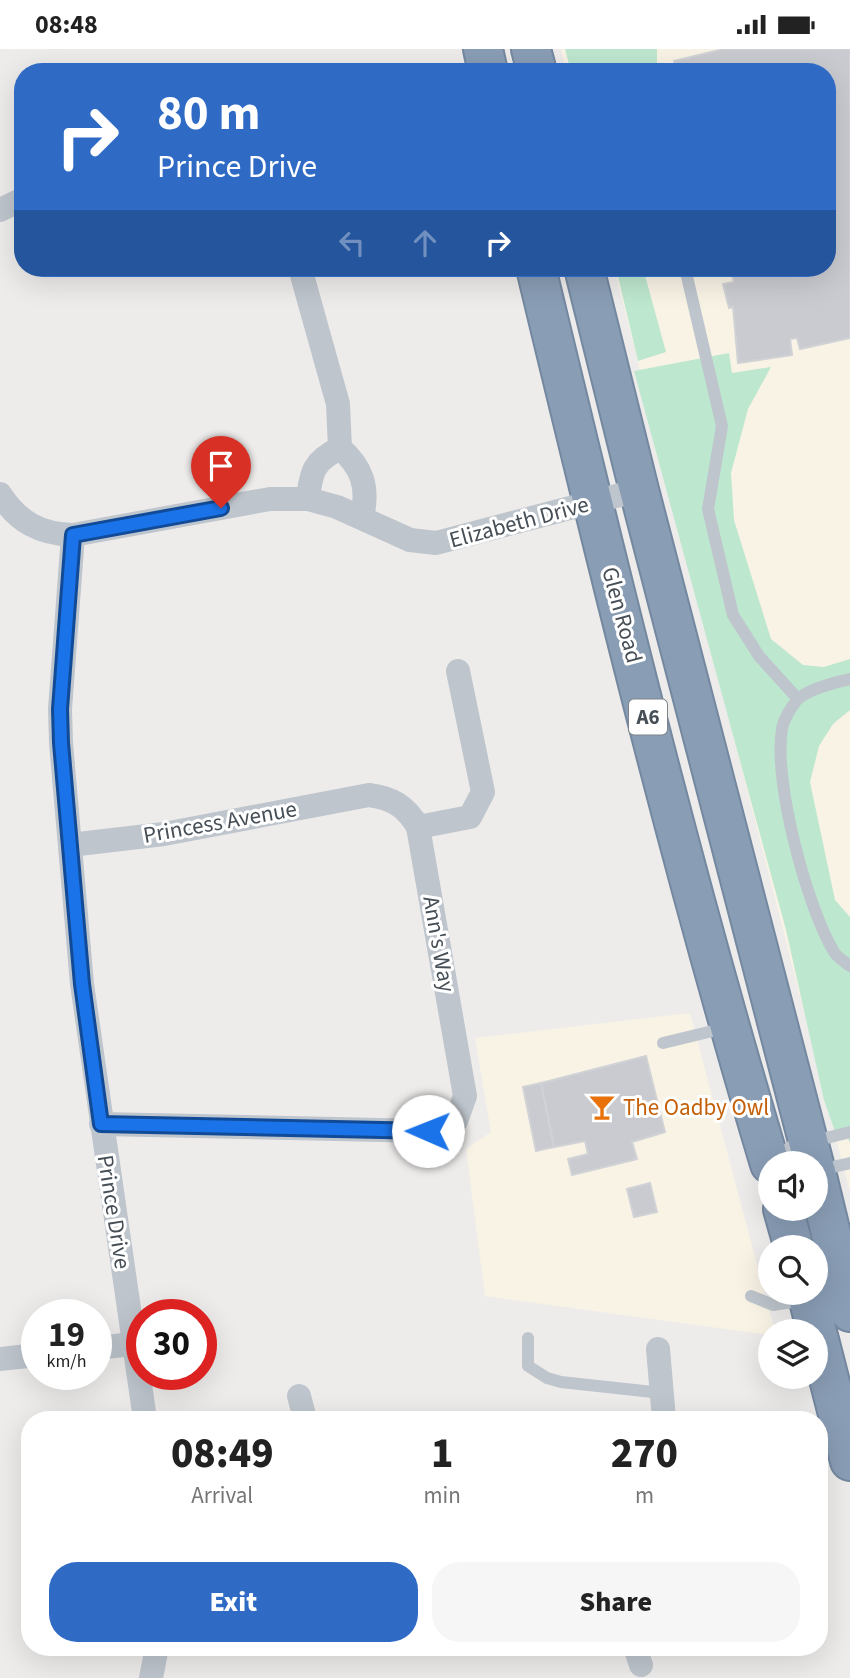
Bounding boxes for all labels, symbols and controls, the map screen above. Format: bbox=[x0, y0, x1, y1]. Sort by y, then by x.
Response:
text: 08:48 bbox=[35, 6, 98, 43]
text: 80 m bbox=[157, 79, 261, 149]
icon: right bbox=[42, 91, 133, 182]
text: Prince Drive bbox=[157, 144, 317, 190]
icon: left bbox=[333, 224, 371, 262]
icon: ahead bbox=[406, 224, 444, 262]
icon: right bbox=[479, 224, 517, 262]
pin bbox=[191, 436, 251, 508]
icon: arrive bbox=[202, 447, 240, 485]
street label: Elizabeth Drive bbox=[446, 488, 592, 556]
street label: Glen Road bbox=[593, 563, 651, 667]
road number: A6 bbox=[629, 699, 667, 735]
street label: Princess Avenue bbox=[141, 792, 299, 852]
street label: Ann's Way bbox=[414, 893, 464, 995]
place label: The Oadby Owl bbox=[623, 1091, 769, 1124]
bar icon: The Oadby Owl bbox=[587, 1092, 617, 1122]
position arrow bbox=[391, 1094, 465, 1168]
map controls bbox=[758, 1151, 828, 1389]
button: sound bbox=[758, 1151, 828, 1221]
street label: Prince Drive bbox=[89, 1153, 139, 1271]
button: search bbox=[758, 1235, 828, 1305]
speed limit sign: 30 bbox=[126, 1299, 217, 1390]
text: 19 bbox=[48, 1310, 85, 1360]
button: layers bbox=[758, 1319, 828, 1389]
text: km/h bbox=[47, 1349, 86, 1374]
text: 08:49 bbox=[171, 1424, 274, 1484]
text: 1 bbox=[431, 1424, 453, 1484]
text: 270 bbox=[611, 1424, 678, 1484]
text: Arrival bbox=[191, 1479, 253, 1512]
text: min bbox=[424, 1479, 461, 1512]
text: m bbox=[635, 1479, 654, 1512]
button: Exit bbox=[49, 1562, 418, 1642]
button: Share bbox=[432, 1562, 800, 1642]

